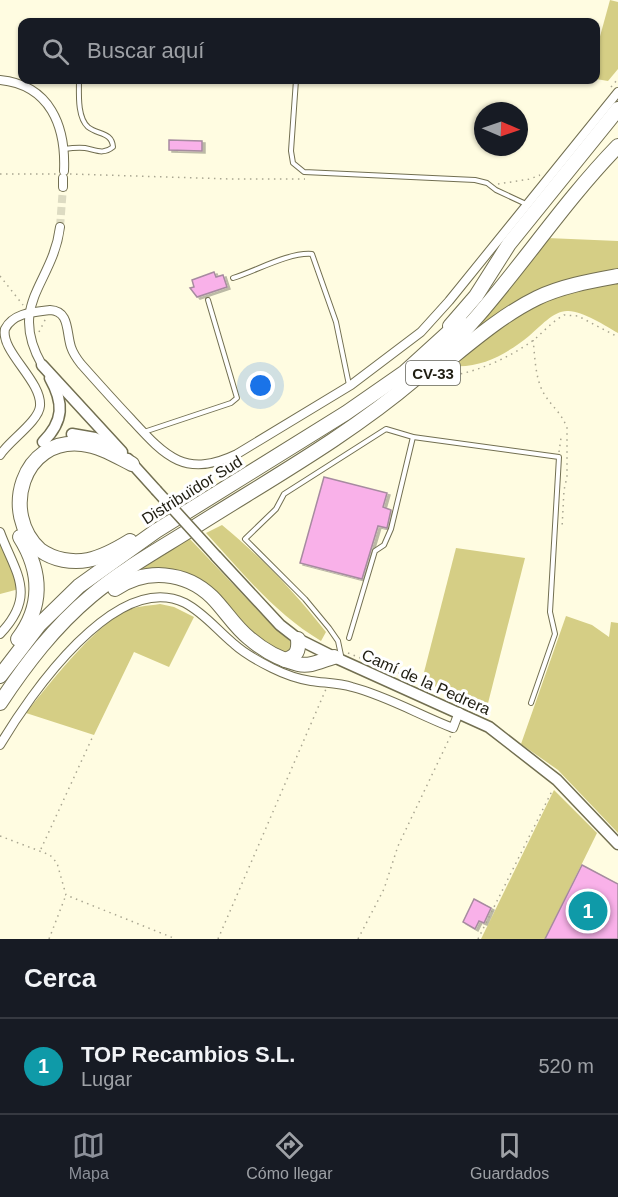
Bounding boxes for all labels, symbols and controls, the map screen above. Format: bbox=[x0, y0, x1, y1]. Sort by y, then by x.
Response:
search box bbox=[18, 18, 600, 84]
icon: search bbox=[39, 35, 72, 68]
text: Buscar aquí bbox=[87, 38, 204, 63]
north arrow bbox=[474, 102, 528, 156]
road number: CV-33 bbox=[406, 361, 460, 385]
your location bbox=[246, 371, 275, 400]
street label: Distribuïdor Sud bbox=[139, 452, 245, 528]
street label: Camí de la Pedrera bbox=[359, 646, 493, 718]
pin: 1 bbox=[568, 888, 608, 934]
text: Cerca bbox=[24, 963, 96, 993]
text: TOP Recambios S.L. bbox=[81, 1042, 295, 1067]
text: 1 bbox=[38, 1055, 49, 1077]
text: 520 m bbox=[538, 1055, 594, 1077]
text: Lugar bbox=[81, 1068, 132, 1090]
tab: Mapa bbox=[69, 1129, 109, 1183]
tab: Cómo llegar bbox=[246, 1129, 333, 1183]
tab: Guardados bbox=[470, 1129, 549, 1183]

